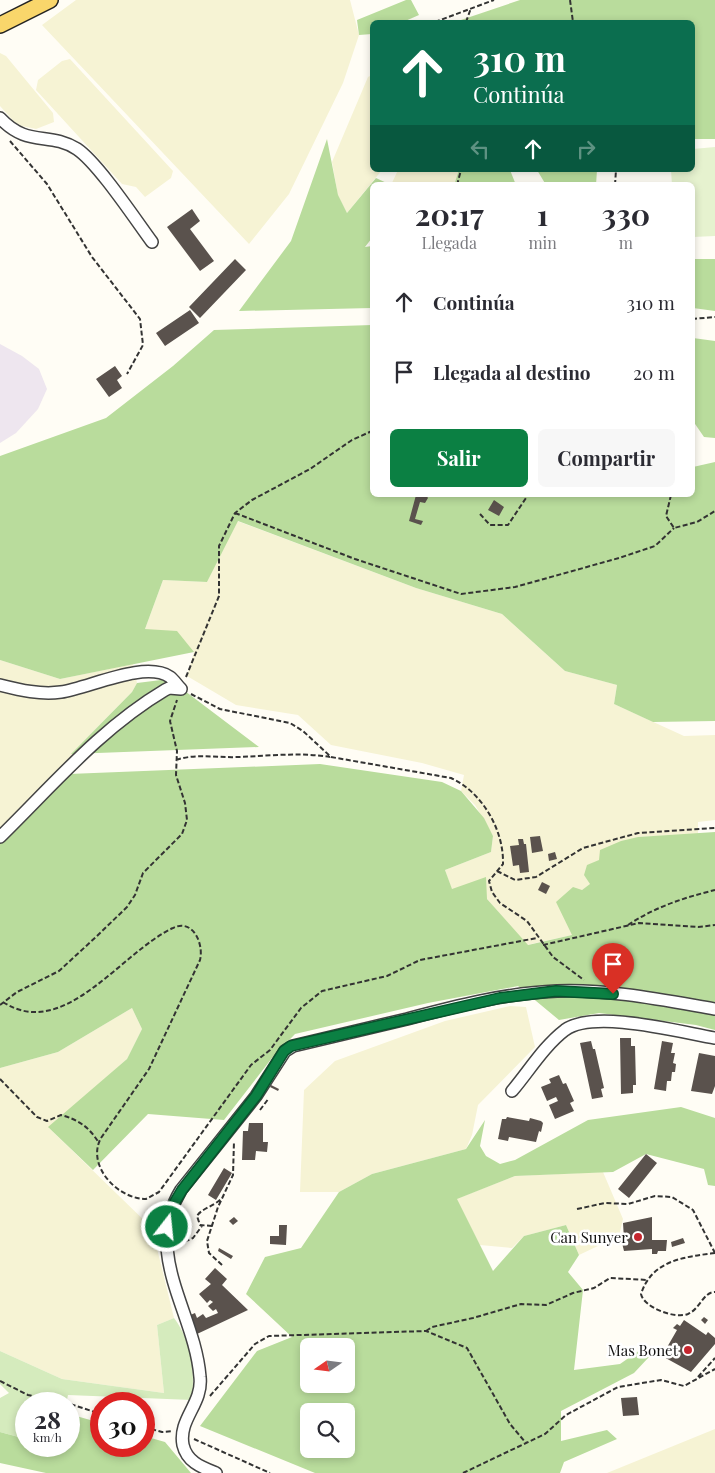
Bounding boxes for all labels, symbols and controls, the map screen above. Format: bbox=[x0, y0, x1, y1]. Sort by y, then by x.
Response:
text: 310 m bbox=[473, 34, 566, 81]
icon: ahead bbox=[390, 40, 455, 105]
text: Continúa bbox=[473, 79, 564, 109]
icon: left bbox=[466, 135, 494, 163]
icon: ahead bbox=[519, 135, 547, 163]
icon: right bbox=[572, 135, 600, 163]
text: 20:17 bbox=[415, 194, 484, 234]
text: 1 bbox=[537, 194, 548, 234]
text: 330 bbox=[602, 194, 650, 234]
text: Llegada bbox=[421, 232, 477, 253]
text: min bbox=[528, 232, 557, 253]
text: m bbox=[619, 232, 633, 253]
icon: ahead bbox=[390, 288, 418, 316]
text: Continúa bbox=[433, 289, 515, 315]
text: 310 m bbox=[626, 289, 675, 315]
icon: arrive bbox=[390, 358, 418, 386]
text: Llegada al destino bbox=[433, 359, 591, 385]
text: 20 m bbox=[633, 359, 675, 385]
button: Salir bbox=[390, 429, 528, 487]
button: Compartir bbox=[538, 429, 675, 487]
pin bbox=[592, 943, 634, 994]
icon: arrive bbox=[599, 950, 627, 978]
position arrow bbox=[140, 1200, 192, 1252]
place label: Can Sunyer bbox=[550, 1227, 628, 1247]
marker: Can Sunyer bbox=[632, 1231, 644, 1243]
north arrow bbox=[300, 1338, 355, 1392]
map controls bbox=[300, 1338, 355, 1458]
place label: Mas Bonet bbox=[608, 1340, 679, 1360]
marker: Mas Bonet bbox=[682, 1344, 694, 1356]
speed limit sign: 30 bbox=[90, 1392, 155, 1457]
text: 28 bbox=[34, 1402, 61, 1435]
button: search bbox=[300, 1403, 355, 1458]
text: km/h bbox=[33, 1429, 62, 1445]

